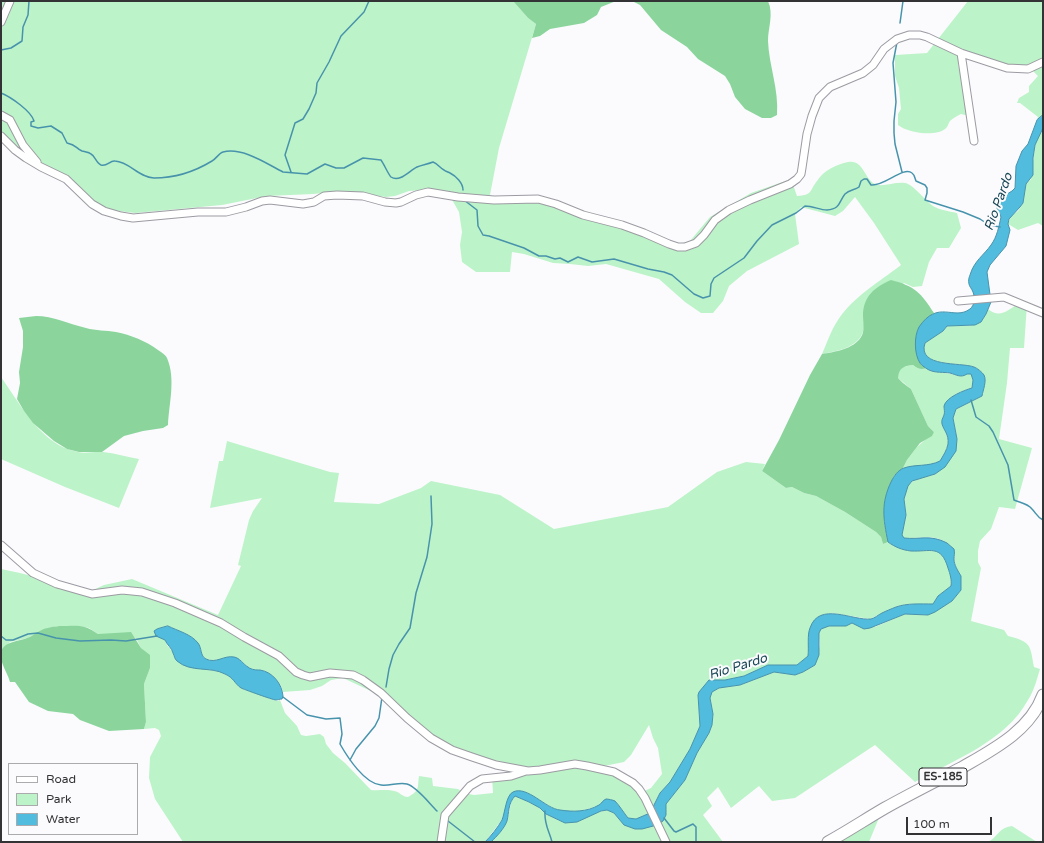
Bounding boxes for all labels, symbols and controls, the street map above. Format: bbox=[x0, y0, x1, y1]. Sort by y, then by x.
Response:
water label: Rio Pardo bbox=[981, 171, 1017, 233]
water label: Rio Pardo bbox=[707, 651, 769, 683]
legend bbox=[8, 763, 138, 835]
road number: ES-185 bbox=[919, 768, 967, 786]
text: Road bbox=[46, 772, 76, 786]
text: Park bbox=[46, 792, 72, 806]
scale bar bbox=[908, 809, 994, 835]
text: Water bbox=[46, 812, 80, 826]
text: 100 m bbox=[913, 817, 950, 831]

